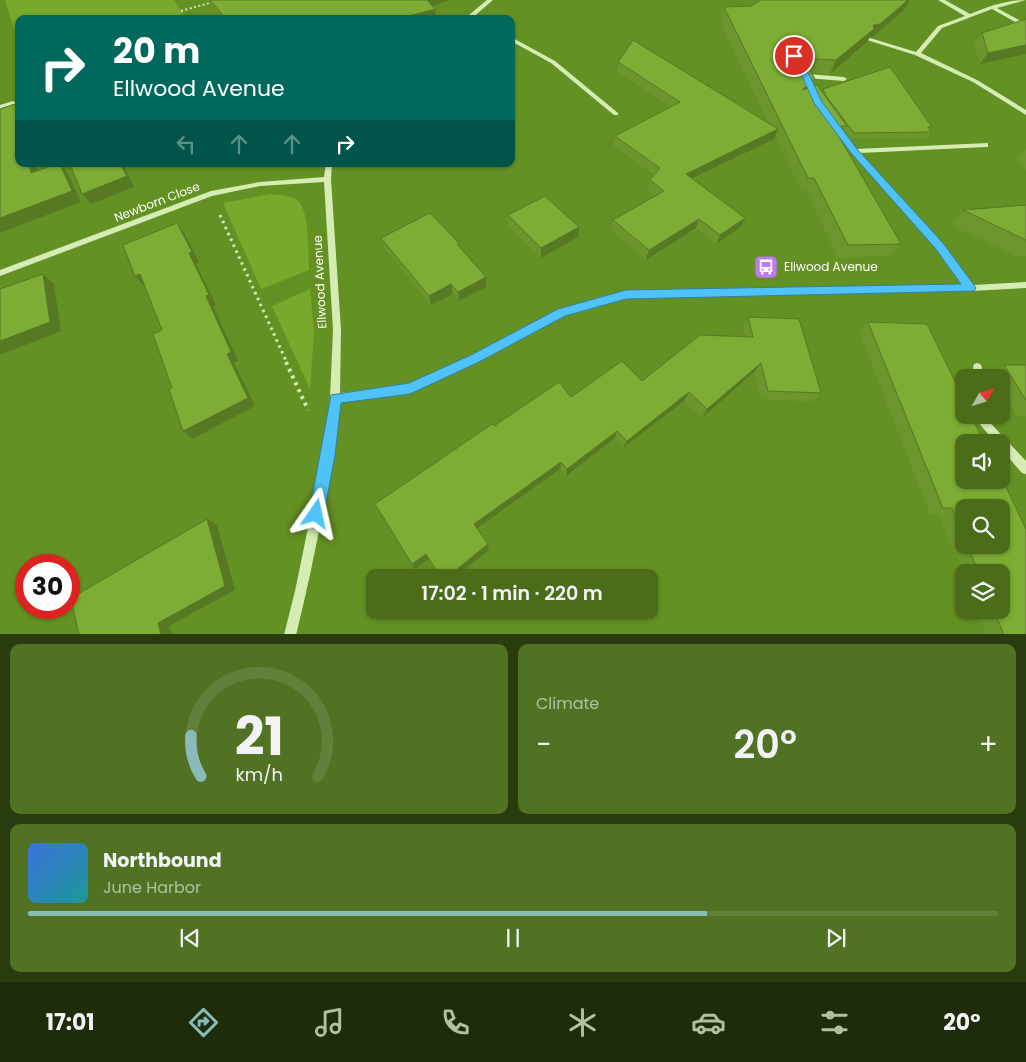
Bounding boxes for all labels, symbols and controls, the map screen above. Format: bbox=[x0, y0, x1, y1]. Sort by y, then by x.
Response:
text: 20 m bbox=[113, 26, 200, 75]
icon: right bbox=[30, 35, 95, 100]
pin bbox=[773, 35, 815, 77]
icon: arrive bbox=[780, 42, 808, 70]
text: Ellwood Avenue bbox=[113, 73, 285, 104]
icon: left bbox=[172, 130, 200, 158]
icon: ahead bbox=[225, 130, 253, 158]
icon: ahead bbox=[278, 130, 306, 158]
icon: right bbox=[331, 130, 359, 158]
street label: Newborn Close bbox=[112, 177, 202, 226]
street label: Ellwood Avenue bbox=[309, 235, 330, 329]
bus stop icon: Ellwood Avenue bbox=[753, 254, 779, 280]
place label: Ellwood Avenue bbox=[784, 258, 878, 275]
north arrow bbox=[955, 369, 1010, 424]
map controls bbox=[955, 369, 1010, 619]
button: sound bbox=[955, 434, 1010, 489]
position arrow bbox=[289, 487, 341, 539]
button: search bbox=[955, 499, 1010, 554]
speed limit sign: 30 bbox=[15, 554, 80, 619]
button: layers bbox=[955, 564, 1010, 619]
text: 17:02 · 1 min · 220 m bbox=[421, 580, 603, 607]
text: Climate bbox=[536, 692, 599, 715]
text: 21 bbox=[234, 700, 284, 773]
text: 20° bbox=[734, 718, 797, 771]
text: − bbox=[536, 725, 551, 764]
text: + bbox=[979, 725, 998, 764]
text: km/h bbox=[235, 762, 283, 787]
text: Northbound bbox=[103, 847, 222, 874]
text: June Harbor bbox=[103, 876, 201, 899]
icon: previous bbox=[176, 924, 204, 952]
icon: pause bbox=[499, 924, 527, 952]
icon: next bbox=[822, 924, 850, 952]
icon: directions bbox=[186, 1005, 221, 1040]
icon: music bbox=[312, 1005, 347, 1040]
icon: phone bbox=[438, 1005, 473, 1040]
icon: climate bbox=[565, 1005, 600, 1040]
icon: car bbox=[691, 1005, 726, 1040]
icon: filters bbox=[817, 1005, 852, 1040]
text: 17:01 bbox=[46, 1007, 95, 1038]
text: 20° bbox=[943, 1007, 980, 1038]

